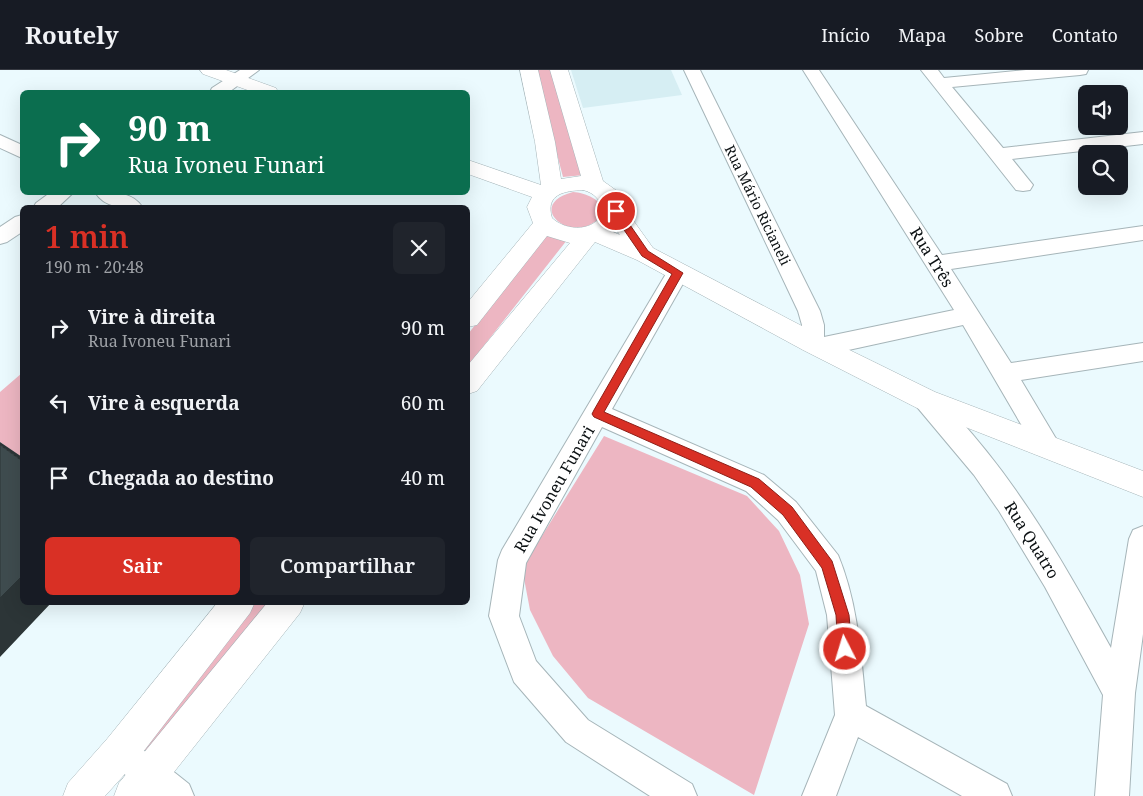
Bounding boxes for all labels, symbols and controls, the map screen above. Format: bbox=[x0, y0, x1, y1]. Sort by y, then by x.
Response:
text: Routely bbox=[25, 18, 119, 51]
text: Início bbox=[821, 23, 870, 47]
text: Mapa bbox=[898, 23, 946, 47]
text: Sobre bbox=[974, 23, 1024, 47]
text: Contato bbox=[1052, 23, 1118, 47]
map controls bbox=[1078, 85, 1128, 195]
button: sound bbox=[1078, 85, 1128, 135]
text: 90 m bbox=[128, 104, 211, 151]
icon: right bbox=[45, 110, 110, 175]
street label: Rua Mário Ricianeli bbox=[721, 142, 796, 269]
button: search bbox=[1078, 145, 1128, 195]
text: Rua Ivoneu Funari bbox=[128, 149, 325, 179]
pin bbox=[595, 190, 637, 232]
icon: arrive bbox=[602, 197, 630, 225]
text: 1 min bbox=[45, 216, 129, 257]
button: close bbox=[393, 222, 445, 274]
street label: Rua Três bbox=[905, 223, 959, 291]
text: 190 m · 20:48 bbox=[45, 256, 144, 278]
text: Vire à direita bbox=[88, 304, 216, 330]
icon: right bbox=[45, 314, 73, 342]
text: 90 m bbox=[401, 315, 445, 341]
text: Rua Ivoneu Funari bbox=[88, 330, 231, 352]
icon: left bbox=[45, 389, 73, 417]
text: Vire à esquerda bbox=[88, 390, 240, 416]
text: 60 m bbox=[401, 390, 445, 416]
street label: Rua Ivoneu Funari bbox=[509, 422, 599, 556]
icon: arrive bbox=[45, 464, 73, 492]
text: Chegada ao destino bbox=[88, 465, 274, 491]
text: 40 m bbox=[401, 465, 445, 491]
street label: Rua Quatro bbox=[1000, 497, 1064, 583]
button: Sair bbox=[45, 537, 240, 595]
button: Compartilhar bbox=[250, 537, 445, 595]
position arrow bbox=[818, 622, 870, 674]

